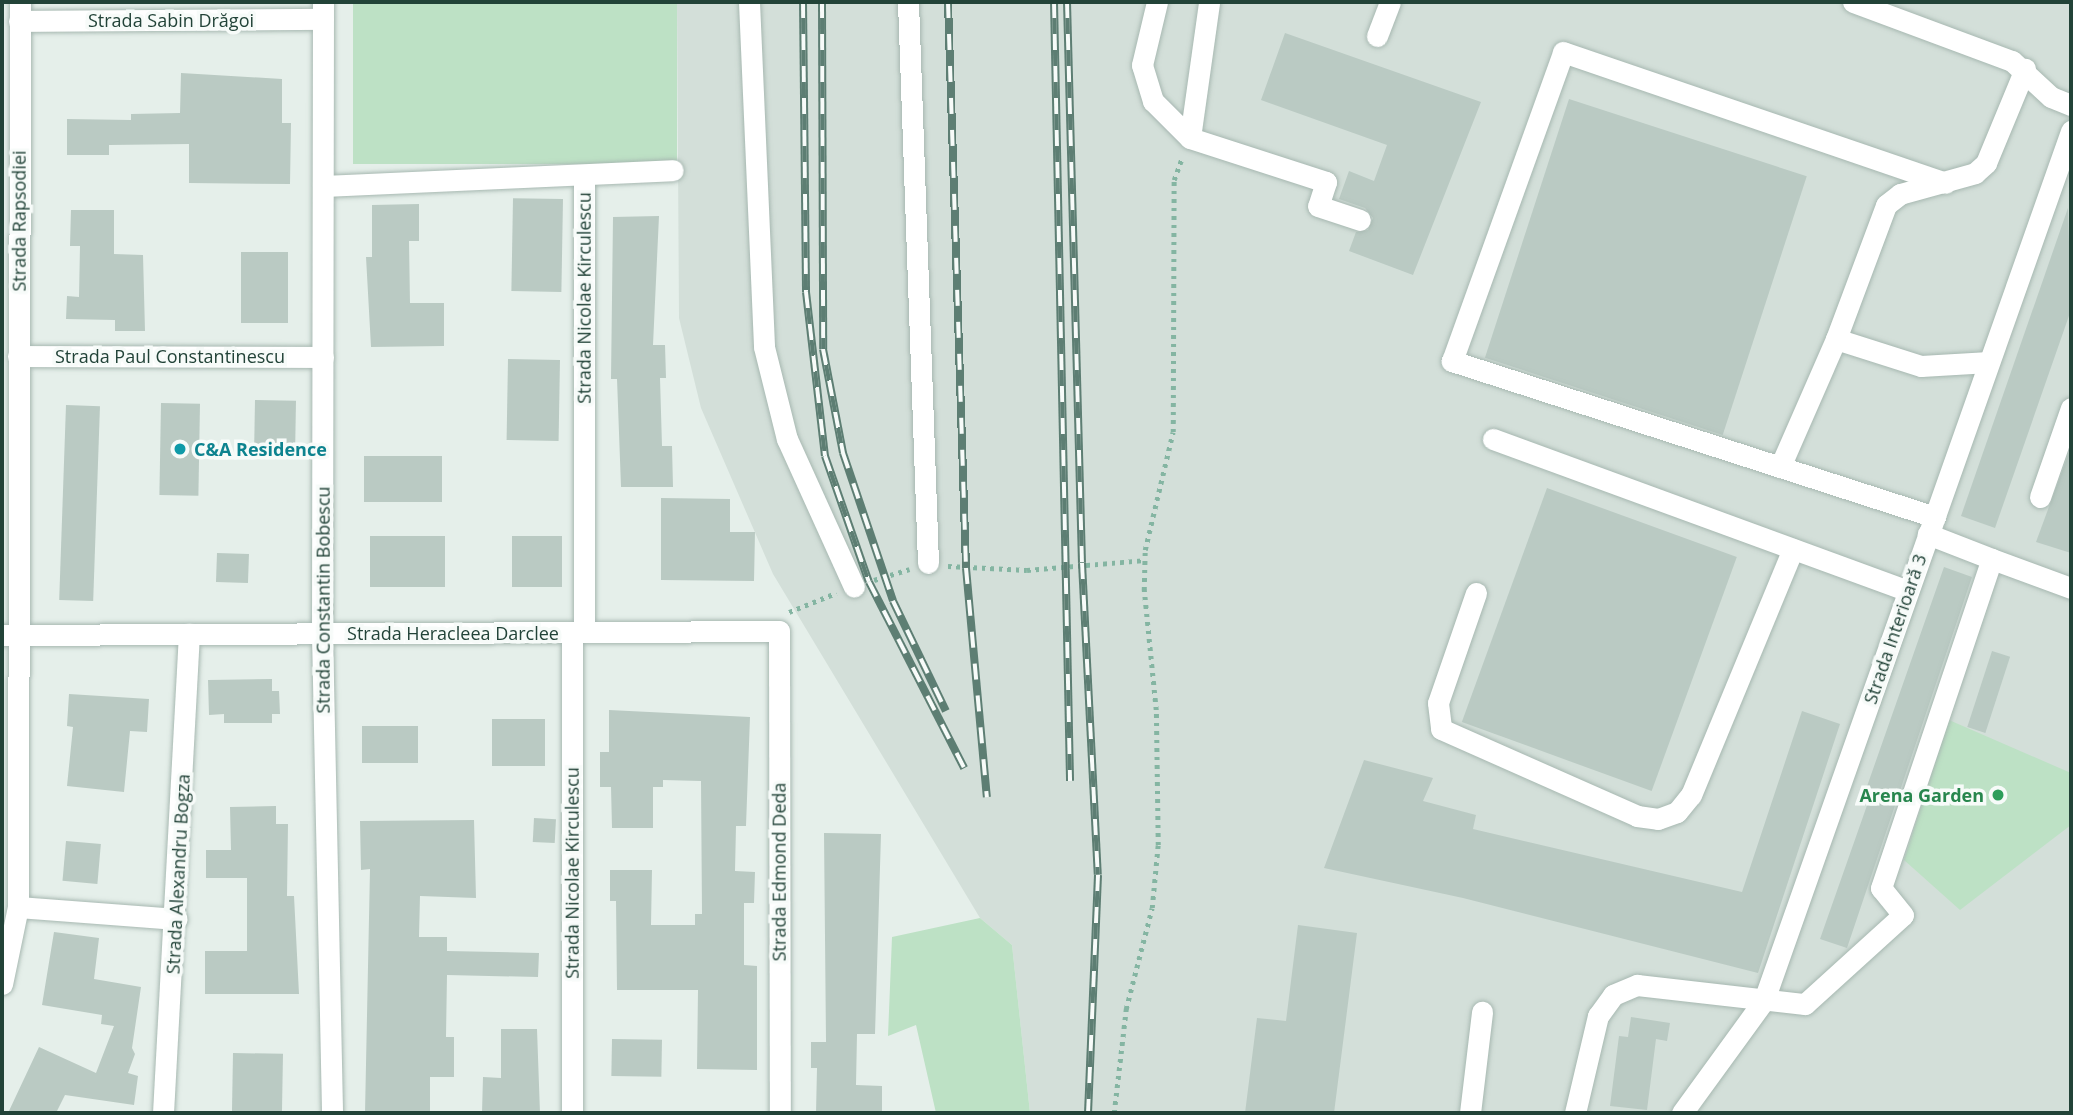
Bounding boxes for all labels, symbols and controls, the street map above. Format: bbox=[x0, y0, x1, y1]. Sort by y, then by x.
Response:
street label: Strada Sabin Drăgoi bbox=[88, 9, 254, 31]
street label: Strada Rapsodiei bbox=[8, 150, 30, 292]
street label: Strada Nicolae Kirculescu bbox=[573, 192, 595, 404]
street label: Strada Paul Constantinescu bbox=[55, 345, 285, 367]
place label: C&A Residence bbox=[194, 438, 327, 460]
marker: C&A Residence bbox=[172, 441, 188, 457]
street label: Strada Constantin Bobescu bbox=[312, 486, 334, 714]
street label: Strada Interioară 3 bbox=[1859, 551, 1931, 707]
street label: Strada Heracleea Darclee bbox=[347, 622, 559, 644]
street label: Strada Nicolae Kirculescu bbox=[561, 767, 583, 979]
street label: Strada Alexandru Bogza bbox=[162, 773, 194, 975]
street label: Strada Edmond Deda bbox=[768, 783, 790, 961]
place label: Arena Garden bbox=[1859, 784, 1984, 806]
marker: Arena Garden bbox=[1990, 787, 2006, 803]

